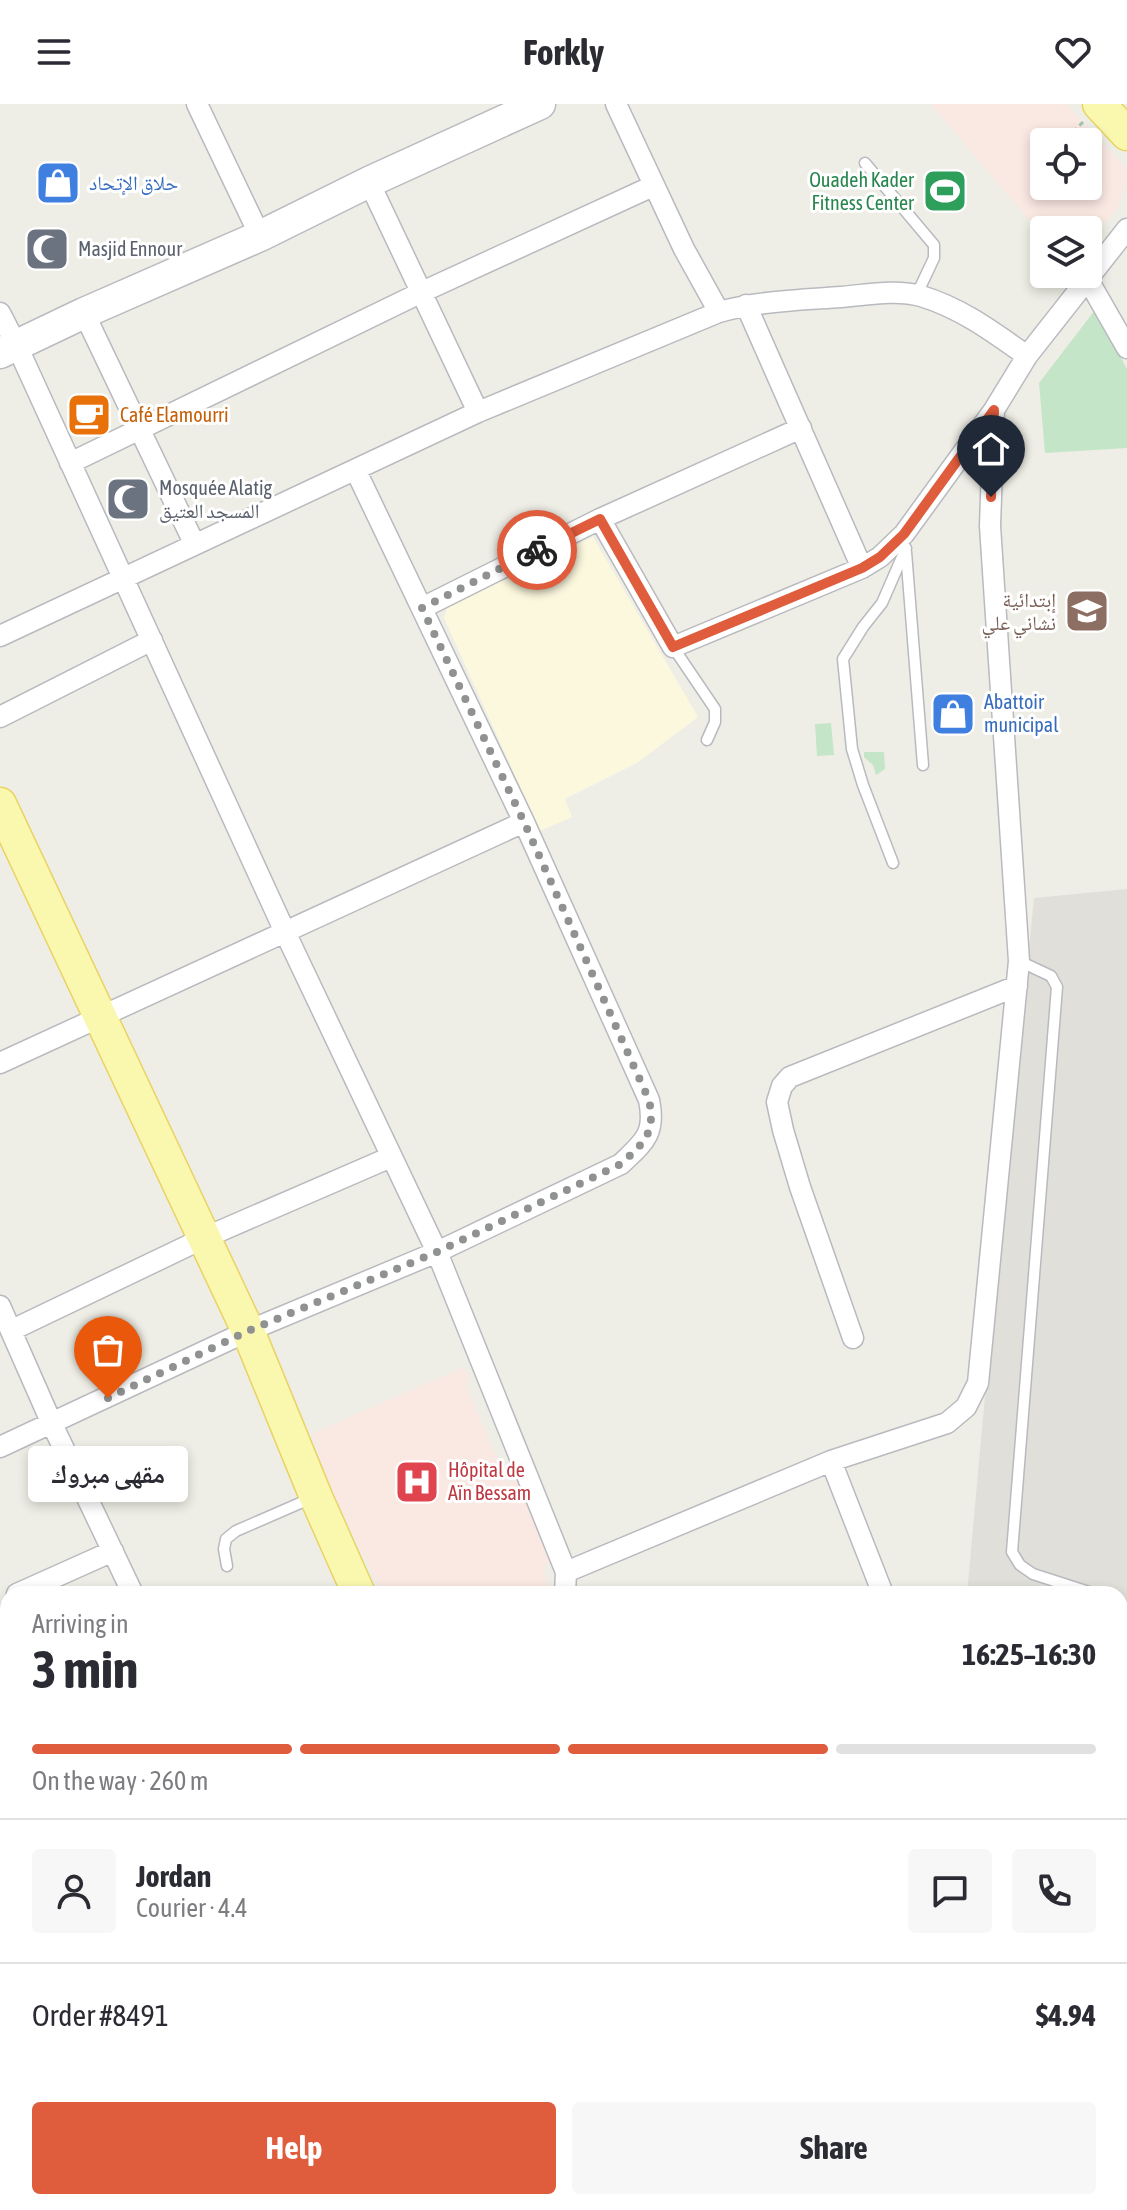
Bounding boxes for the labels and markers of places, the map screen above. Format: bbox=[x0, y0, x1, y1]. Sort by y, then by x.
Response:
shop icon: حلاق الإتحاد bbox=[34, 159, 82, 207]
sports icon: Ouadeh Kader Fitness Center bbox=[921, 167, 969, 215]
place label: Ouadeh Kader Fitness Center bbox=[809, 168, 915, 214]
place label: حلاق الإتحاد bbox=[89, 171, 179, 196]
mosque icon: Masjid Ennour bbox=[23, 225, 71, 273]
place label: Masjid Ennour bbox=[78, 237, 183, 260]
cafe icon: Café Elamourri bbox=[65, 391, 113, 439]
place label: Café Elamourri bbox=[120, 403, 229, 426]
pin bbox=[957, 415, 1025, 497]
mosque icon: Mosquée Alatig المسجد العتيق bbox=[104, 475, 152, 523]
place label: Mosquée Alatig المسجد العتيق bbox=[159, 476, 273, 523]
school or university icon: إبتدائية نشاني علي bbox=[1063, 587, 1111, 635]
place label: إبتدائية نشاني علي bbox=[981, 588, 1056, 639]
shop icon: Abattoir municipal bbox=[929, 690, 977, 738]
place label: Abattoir municipal bbox=[984, 690, 1059, 736]
pin bbox=[74, 1316, 142, 1398]
callout: مقهى مبروك bbox=[28, 1446, 188, 1502]
hospital icon: Hôpital de Aïn Bessam bbox=[393, 1458, 441, 1506]
place label: Hôpital de Aïn Bessam bbox=[448, 1458, 531, 1504]

